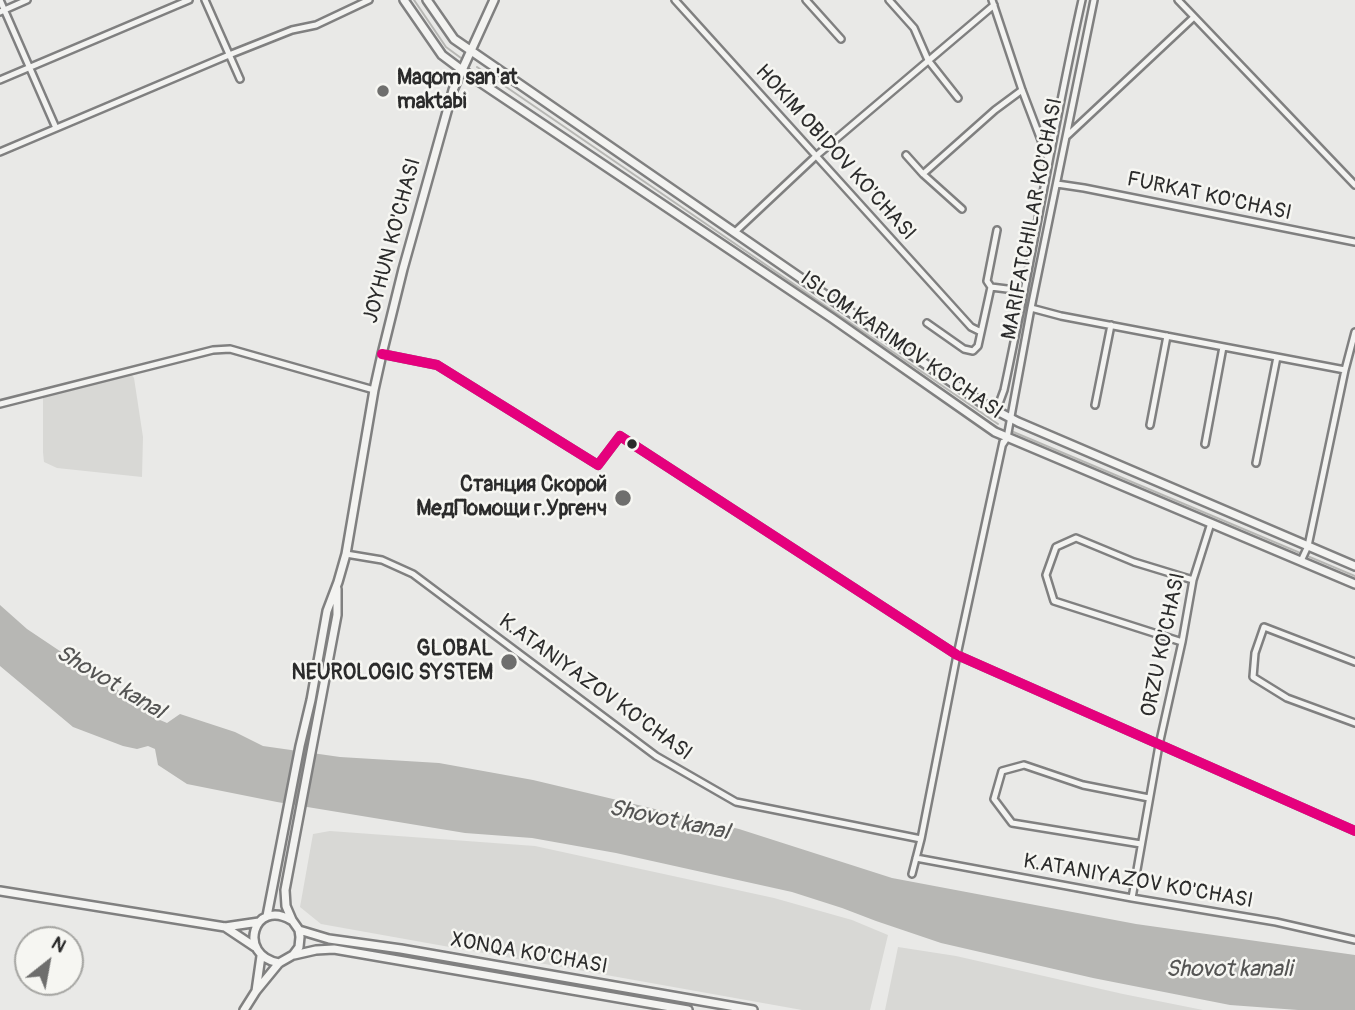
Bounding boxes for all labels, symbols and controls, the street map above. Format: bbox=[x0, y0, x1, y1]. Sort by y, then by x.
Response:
street label: HOKIM OBIDOV KO'CHASI bbox=[749, 60, 921, 246]
place label: Maqom san'at maktabi bbox=[397, 66, 518, 116]
marker: Maqom san'at maktabi bbox=[375, 83, 391, 99]
street label: MARIFATCHILAR KO'CHASI bbox=[997, 96, 1069, 342]
street label: JOYHUN KO'CHASI bbox=[359, 156, 427, 326]
street label: FURKAT KO'CHASI bbox=[1124, 167, 1294, 227]
street label: ISLOM KARIMOV KO'CHASI bbox=[795, 267, 1007, 425]
unlabelled marker bbox=[625, 437, 639, 451]
place label: Станция Скорой МедПомощи г.Ургенч bbox=[416, 473, 607, 523]
marker: Станция Скорой МедПомощи г.Ургенч bbox=[613, 488, 633, 508]
street label: ORZU KO'CHASI bbox=[1136, 571, 1192, 719]
street label: K.ATANIYAZOV KO'CHASI bbox=[493, 609, 697, 767]
place label: GLOBAL NEUROLOGIC SYSTEM bbox=[292, 637, 493, 687]
water label: Shovot kanal bbox=[50, 640, 170, 726]
marker: GLOBAL NEUROLOGIC SYSTEM bbox=[499, 652, 519, 672]
water label: Shovot kanal bbox=[606, 795, 732, 847]
street label: K.ATANIYAZOV KO'CHASI bbox=[1021, 849, 1255, 915]
north arrow bbox=[14, 926, 84, 996]
street label: XONQA KO'CHASI bbox=[449, 928, 609, 980]
text: N bbox=[47, 931, 70, 958]
water label: Shovot kanali bbox=[1166, 956, 1292, 984]

